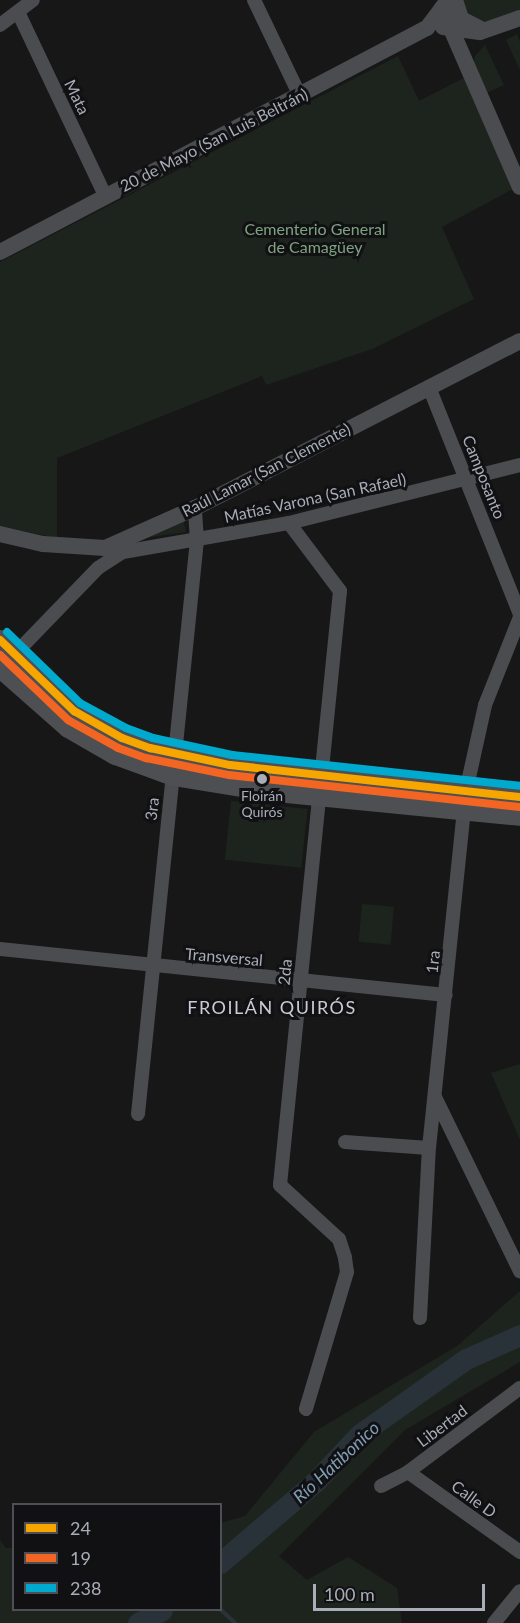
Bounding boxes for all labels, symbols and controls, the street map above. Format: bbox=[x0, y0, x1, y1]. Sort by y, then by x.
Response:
street label: Mata bbox=[60, 77, 94, 117]
street label: 20 de Mayo (San Luis Beltrán) bbox=[117, 84, 311, 196]
park label: Cementerio General de Camagüey bbox=[244, 219, 386, 257]
street label: Raúl Lamar (San Clemente) bbox=[178, 419, 354, 521]
street label: Camposanto bbox=[459, 432, 509, 522]
street label: Matías Varona (San Rafael) bbox=[222, 469, 408, 527]
marker: Floirán Quirós bbox=[256, 773, 268, 785]
place label: Floirán Quirós bbox=[241, 788, 283, 820]
street label: 3ra bbox=[141, 797, 163, 821]
street label: Transversal bbox=[184, 944, 264, 970]
street label: 1ra bbox=[422, 950, 444, 974]
street label: 2da bbox=[274, 958, 296, 986]
district label: FROILÁN QUIRÓS bbox=[187, 996, 357, 1018]
street label: Libertad bbox=[413, 1401, 471, 1451]
water label: Río Hatibonico bbox=[288, 1417, 384, 1507]
street label: Calle D bbox=[448, 1476, 500, 1522]
legend bbox=[12, 1503, 222, 1611]
text: 24 bbox=[70, 1517, 91, 1539]
text: 19 bbox=[70, 1547, 91, 1569]
scale bar bbox=[316, 1572, 488, 1610]
text: 238 bbox=[70, 1577, 101, 1599]
text: 100 m bbox=[324, 1583, 375, 1605]

